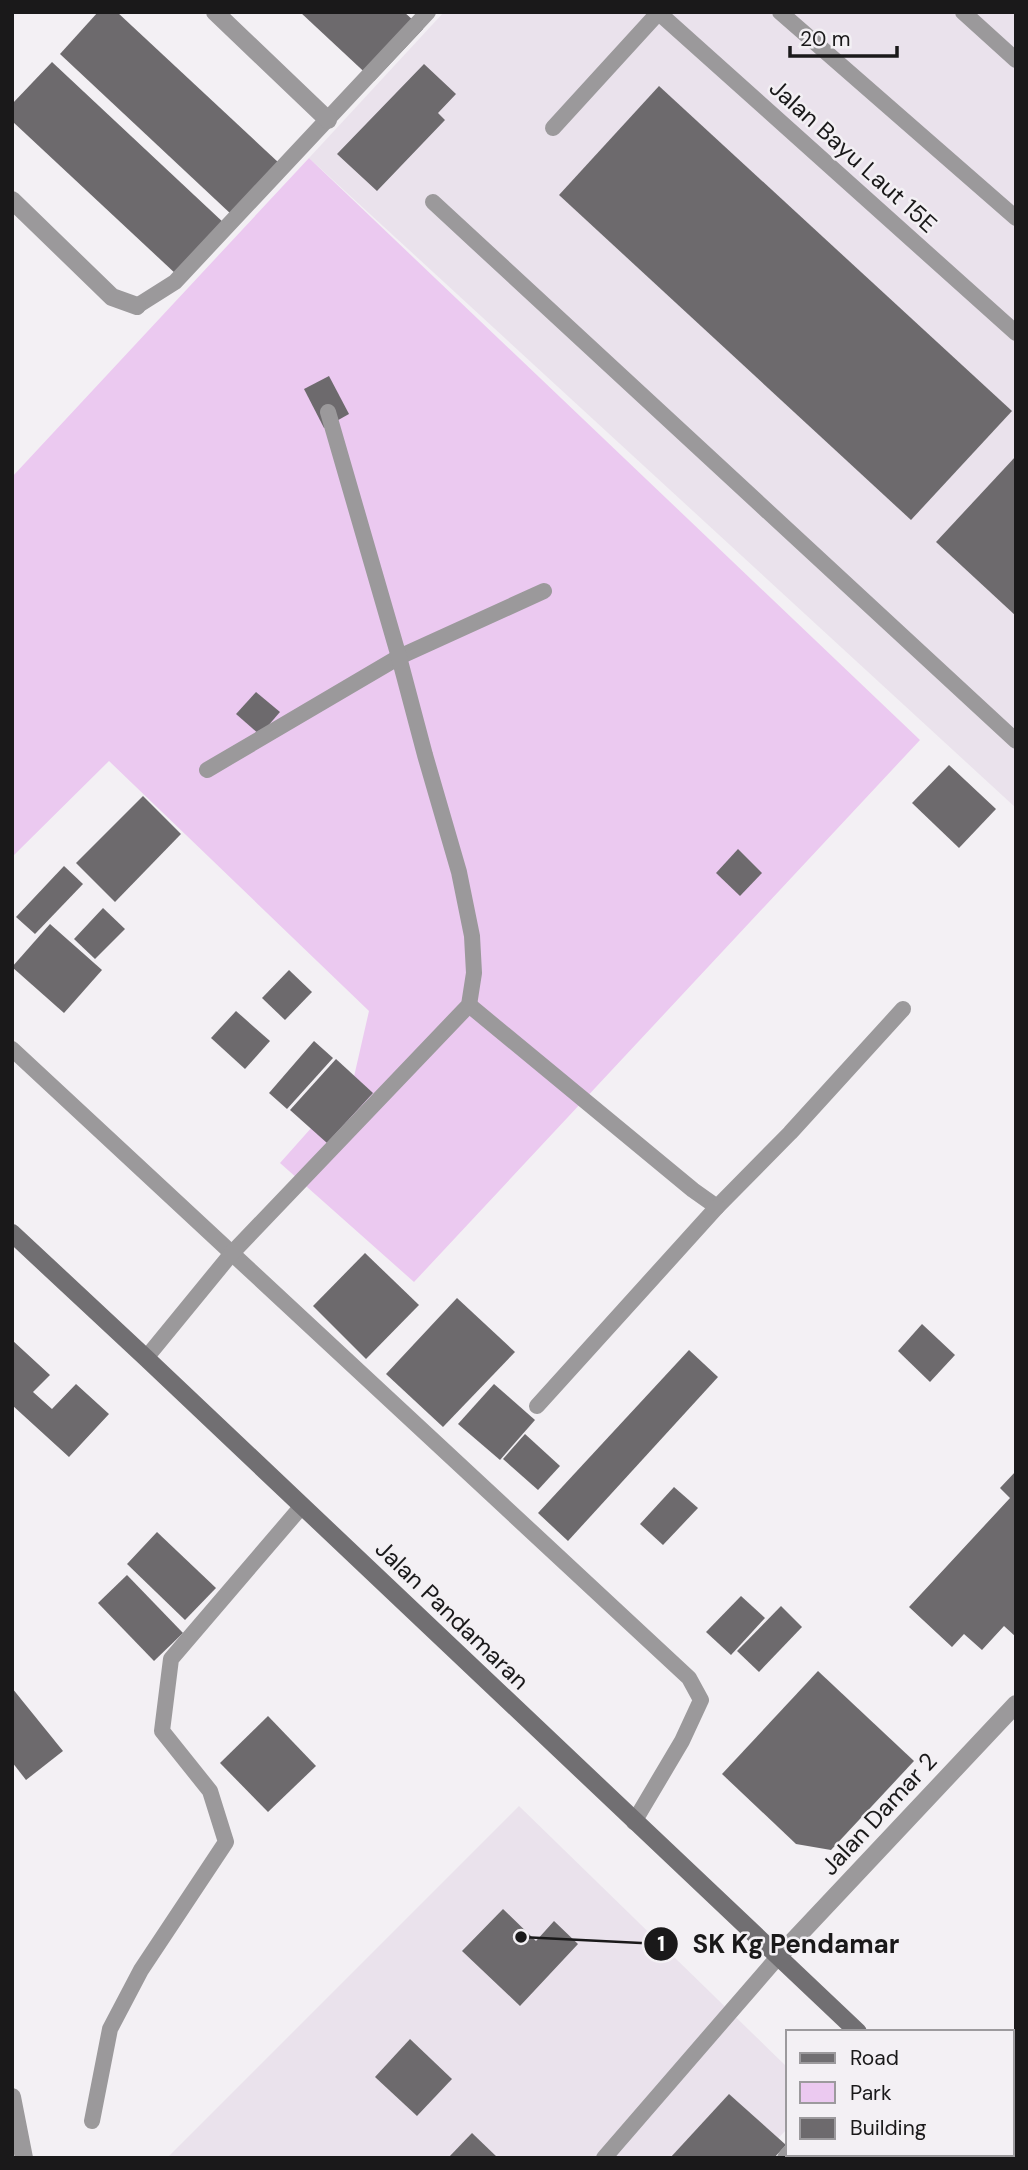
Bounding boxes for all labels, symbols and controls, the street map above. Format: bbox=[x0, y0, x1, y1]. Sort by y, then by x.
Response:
scale bar bbox=[790, 14, 897, 58]
text: 20 m bbox=[800, 25, 851, 53]
street label: Jalan Bayu Laut 15E bbox=[763, 72, 944, 239]
street label: Jalan Pandamaran bbox=[369, 1533, 536, 1696]
street label: Jalan Damar 2 bbox=[814, 1746, 943, 1882]
callout: SK Kg Pendamar bbox=[644, 1920, 914, 1967]
text: SK Kg Pendamar bbox=[693, 1927, 900, 1961]
text: 1 bbox=[657, 1930, 665, 1958]
legend bbox=[786, 2030, 1014, 2156]
text: Road bbox=[850, 2044, 899, 2072]
text: Park bbox=[850, 2079, 892, 2107]
text: Building bbox=[850, 2114, 927, 2142]

